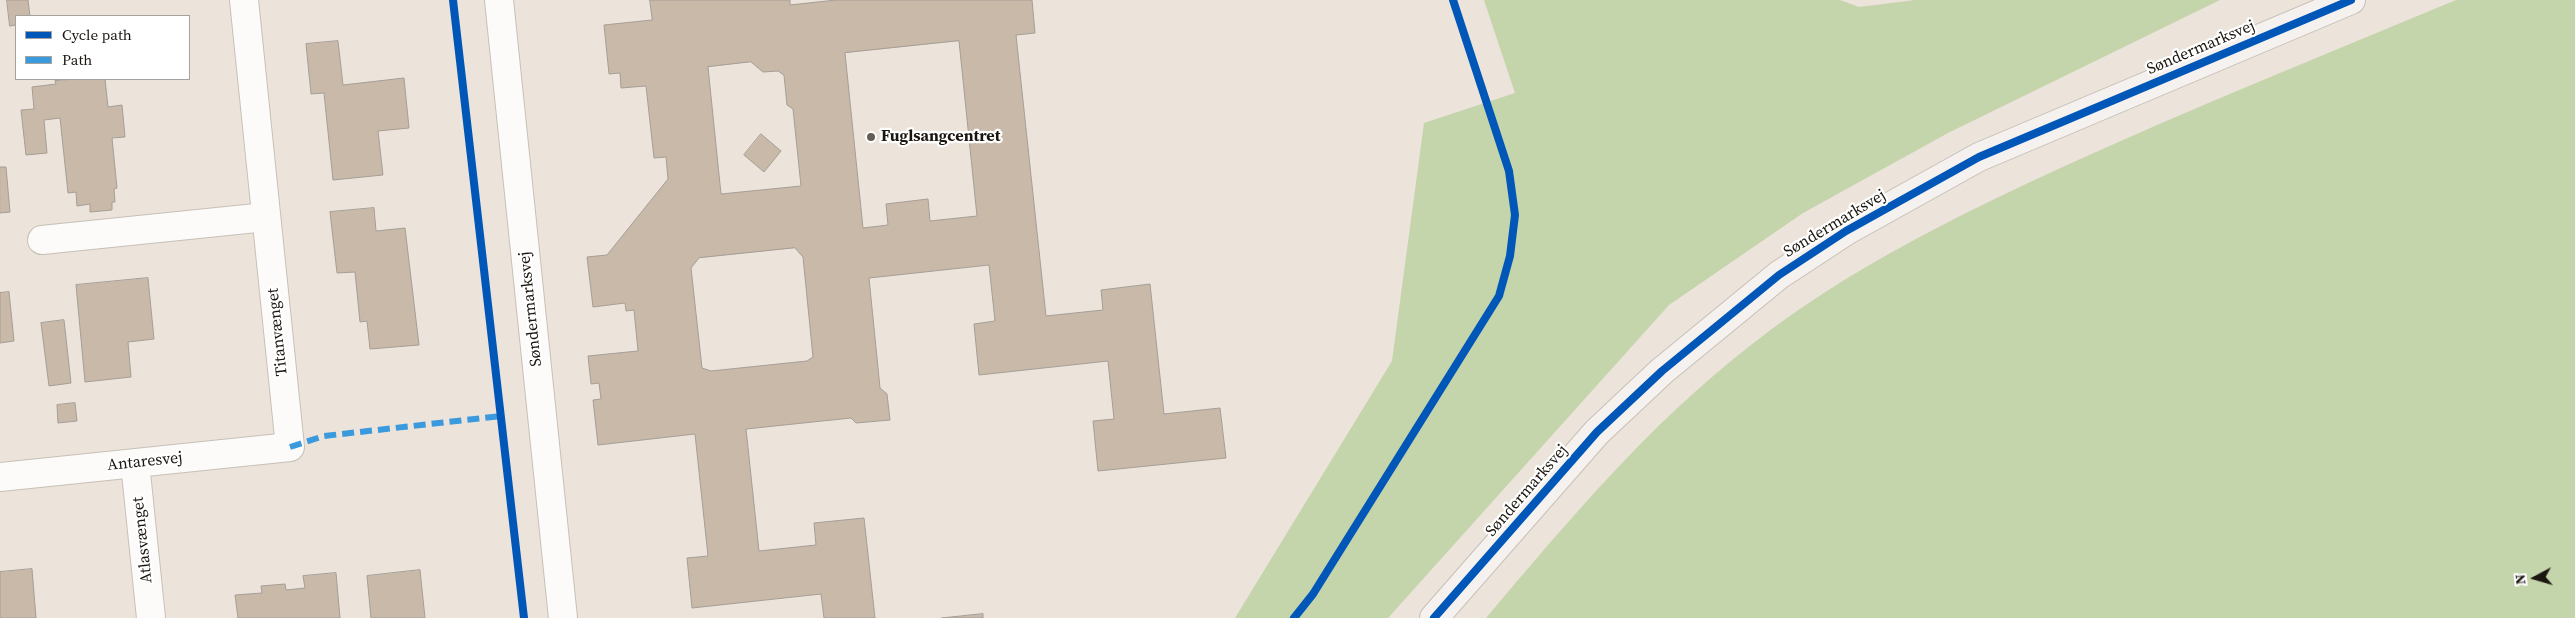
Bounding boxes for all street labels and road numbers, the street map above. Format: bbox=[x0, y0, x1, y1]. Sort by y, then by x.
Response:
street label: Søndermarksvej bbox=[2144, 17, 2258, 79]
street label: Søndermarksvej bbox=[1780, 186, 1890, 262]
street label: Søndermarksvej bbox=[515, 250, 547, 368]
street label: Titanvænget bbox=[264, 287, 292, 377]
street label: Søndermarksvej bbox=[1482, 441, 1572, 541]
street label: Antaresvej bbox=[106, 449, 184, 475]
street label: Atlasvænget bbox=[129, 496, 157, 584]

